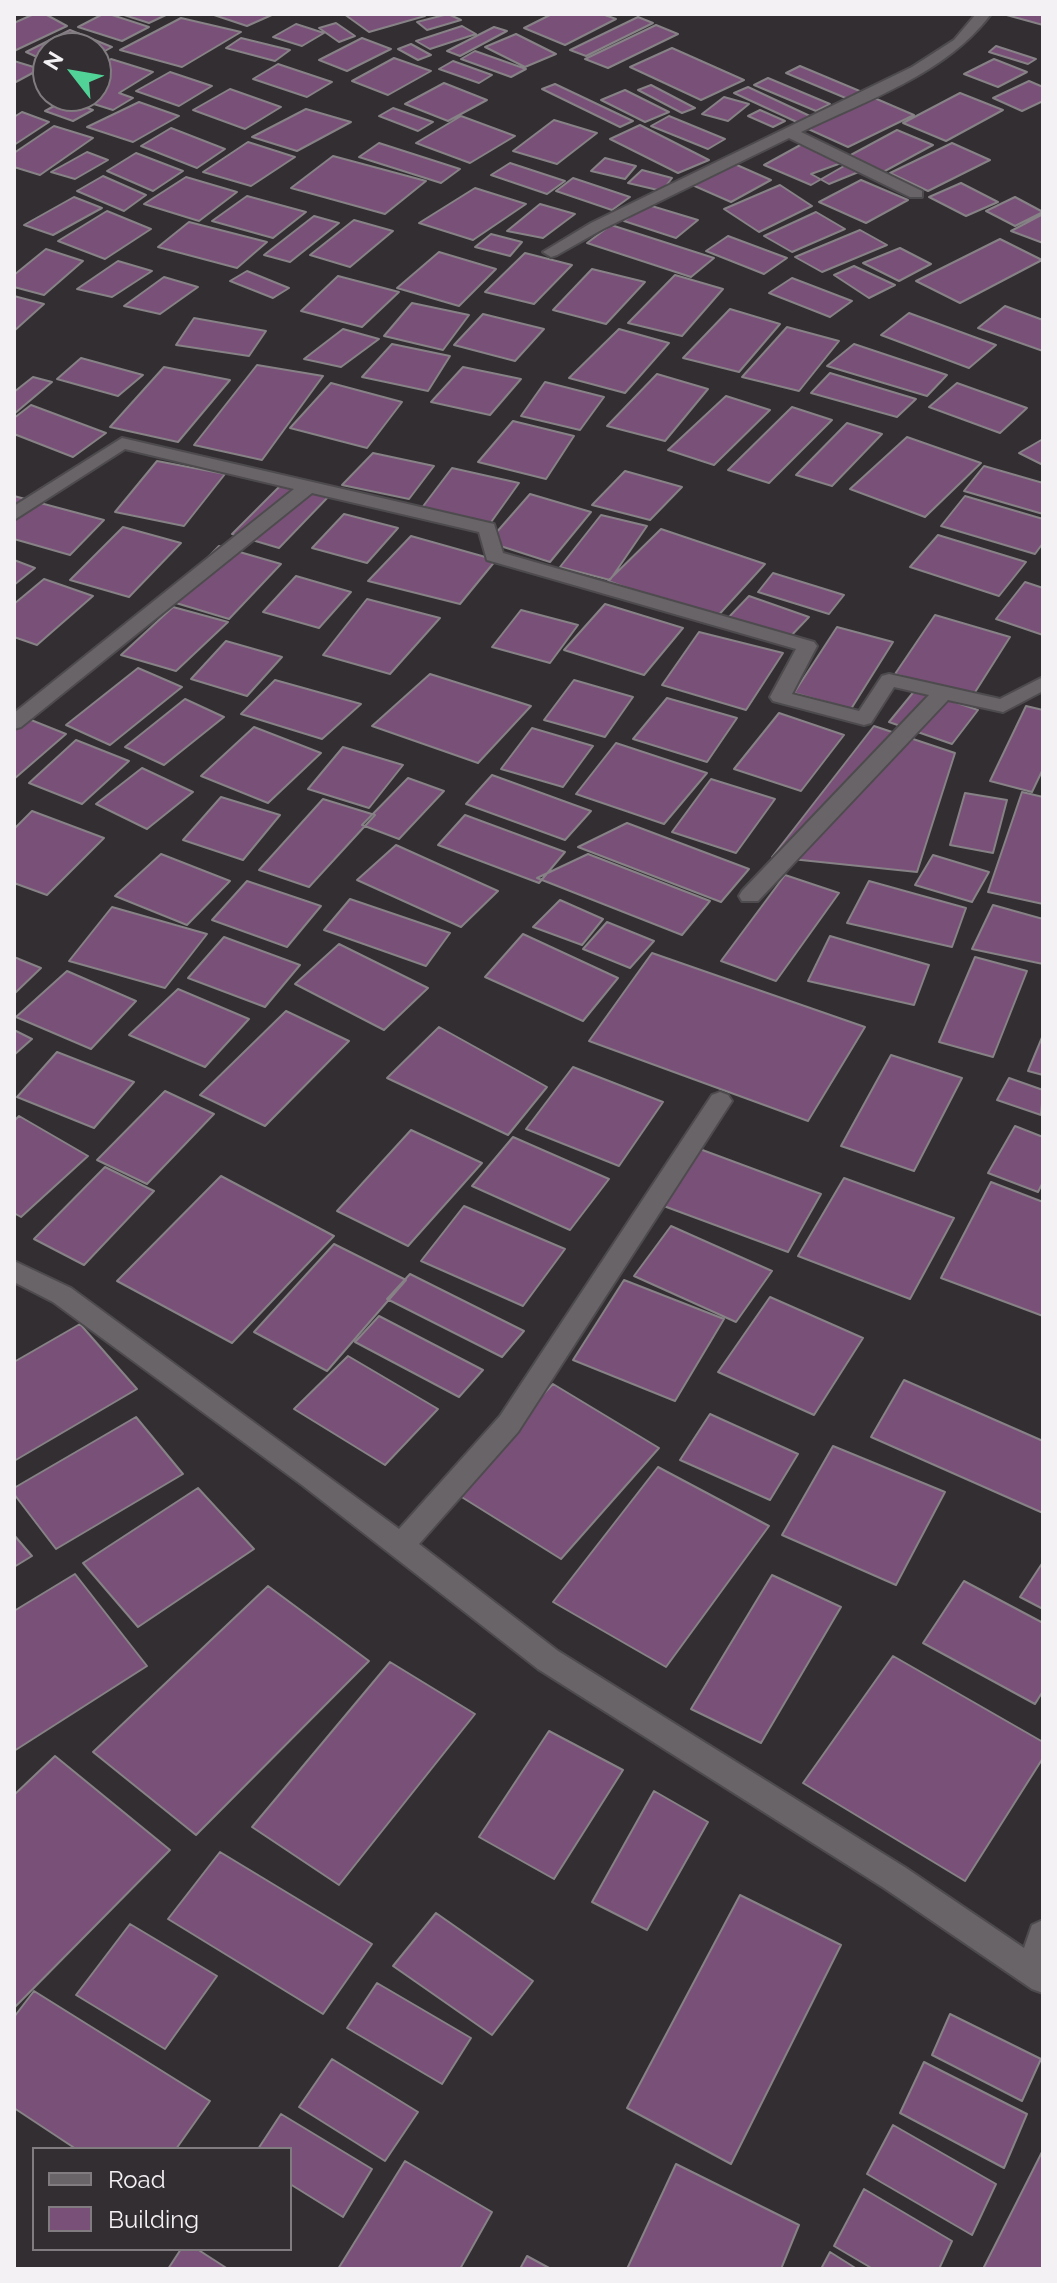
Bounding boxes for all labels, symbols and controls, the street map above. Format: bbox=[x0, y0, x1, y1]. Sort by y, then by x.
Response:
north arrow bbox=[32, 32, 112, 112]
text: N bbox=[38, 47, 69, 75]
legend bbox=[32, 2147, 292, 2251]
text: Road bbox=[108, 2165, 166, 2194]
text: Building bbox=[108, 2205, 199, 2234]

